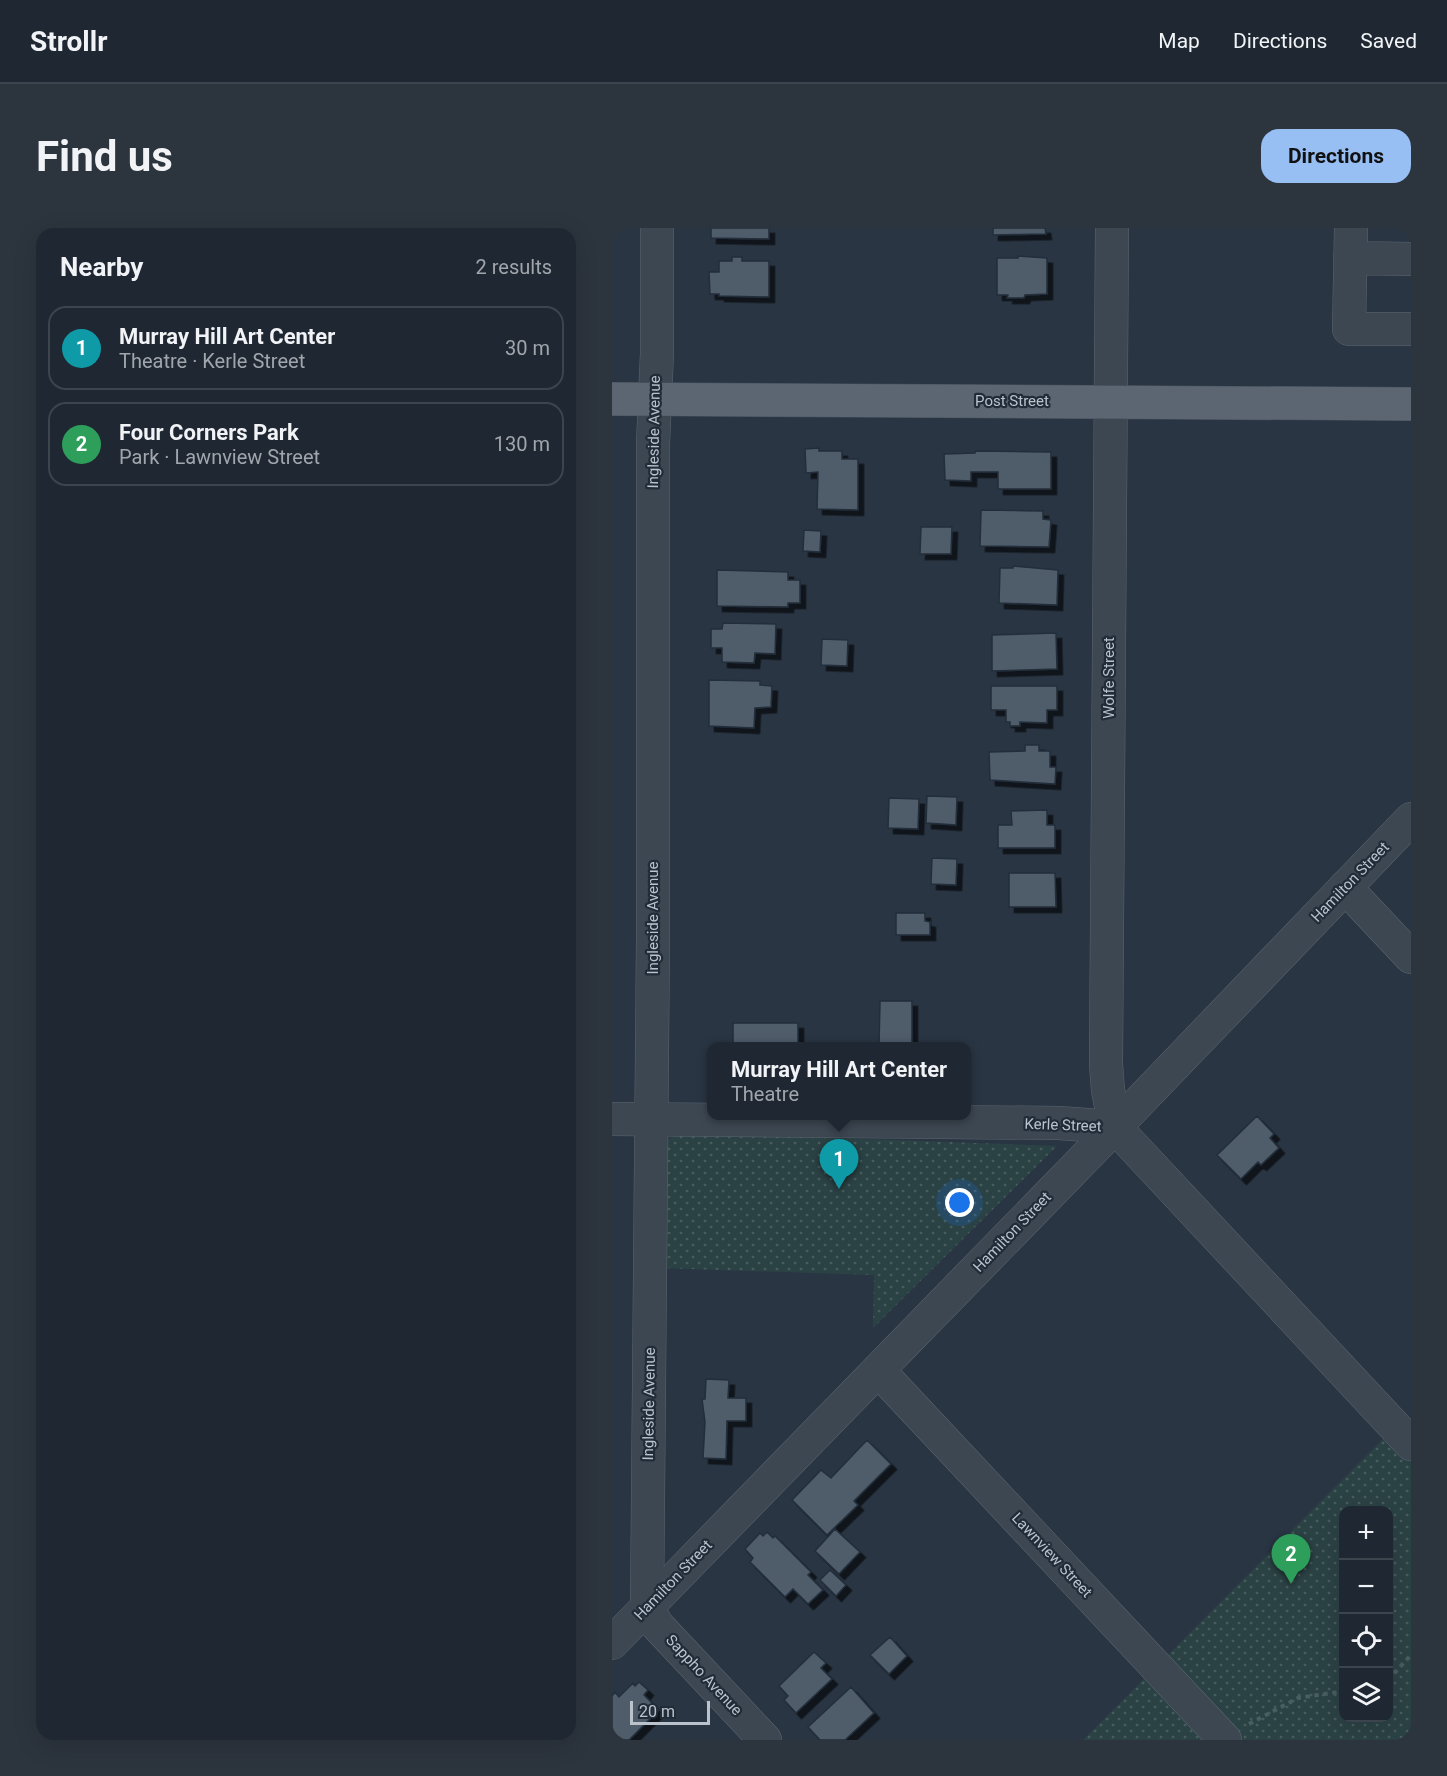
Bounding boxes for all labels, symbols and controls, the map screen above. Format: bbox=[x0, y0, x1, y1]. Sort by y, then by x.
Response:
text: Strollr bbox=[30, 25, 107, 58]
text: Map bbox=[1158, 29, 1200, 53]
text: Directions bbox=[1233, 29, 1327, 53]
text: Saved bbox=[1360, 29, 1417, 53]
button: Directions bbox=[1261, 129, 1411, 183]
text: Find us bbox=[36, 132, 173, 181]
text: Nearby bbox=[60, 252, 143, 282]
text: 2 results bbox=[476, 255, 552, 279]
text: Murray Hill Art Center bbox=[119, 324, 335, 349]
text: 1 bbox=[76, 336, 87, 360]
text: 30 m bbox=[505, 336, 550, 360]
text: Theatre · Kerle Street bbox=[119, 349, 305, 373]
street label: Ingleside Avenue bbox=[644, 375, 664, 489]
street label: Post Street bbox=[975, 392, 1049, 410]
text: Four Corners Park bbox=[119, 420, 299, 445]
text: 2 bbox=[76, 432, 87, 456]
text: 130 m bbox=[494, 432, 550, 456]
text: Park · Lawnview Street bbox=[119, 445, 320, 469]
street label: Wolfe Street bbox=[1100, 637, 1118, 719]
street label: Hamilton Street bbox=[1307, 838, 1393, 926]
street label: Ingleside Avenue bbox=[644, 861, 662, 974]
popup bbox=[707, 1042, 971, 1120]
text: Murray Hill Art Center bbox=[731, 1057, 947, 1082]
text: Theatre bbox=[731, 1082, 799, 1106]
street label: Kerle Street bbox=[1024, 1115, 1102, 1135]
pin: 1 bbox=[820, 1140, 858, 1189]
your location bbox=[945, 1188, 974, 1217]
street label: Hamilton Street bbox=[969, 1188, 1055, 1276]
street label: Ingleside Avenue bbox=[639, 1347, 659, 1461]
map controls bbox=[1339, 1506, 1393, 1722]
button: + bbox=[1339, 1506, 1393, 1560]
street label: Lawnview Street bbox=[1008, 1509, 1096, 1601]
pin: 2 bbox=[1272, 1534, 1310, 1584]
street label: Hamilton Street bbox=[630, 1536, 716, 1624]
button: − bbox=[1339, 1560, 1393, 1614]
button: locate bbox=[1339, 1614, 1393, 1668]
street label: Sappho Avenue bbox=[662, 1631, 746, 1719]
button: layers bbox=[1339, 1668, 1393, 1722]
scale bar bbox=[630, 1698, 710, 1726]
text: 20 m bbox=[639, 1702, 675, 1721]

